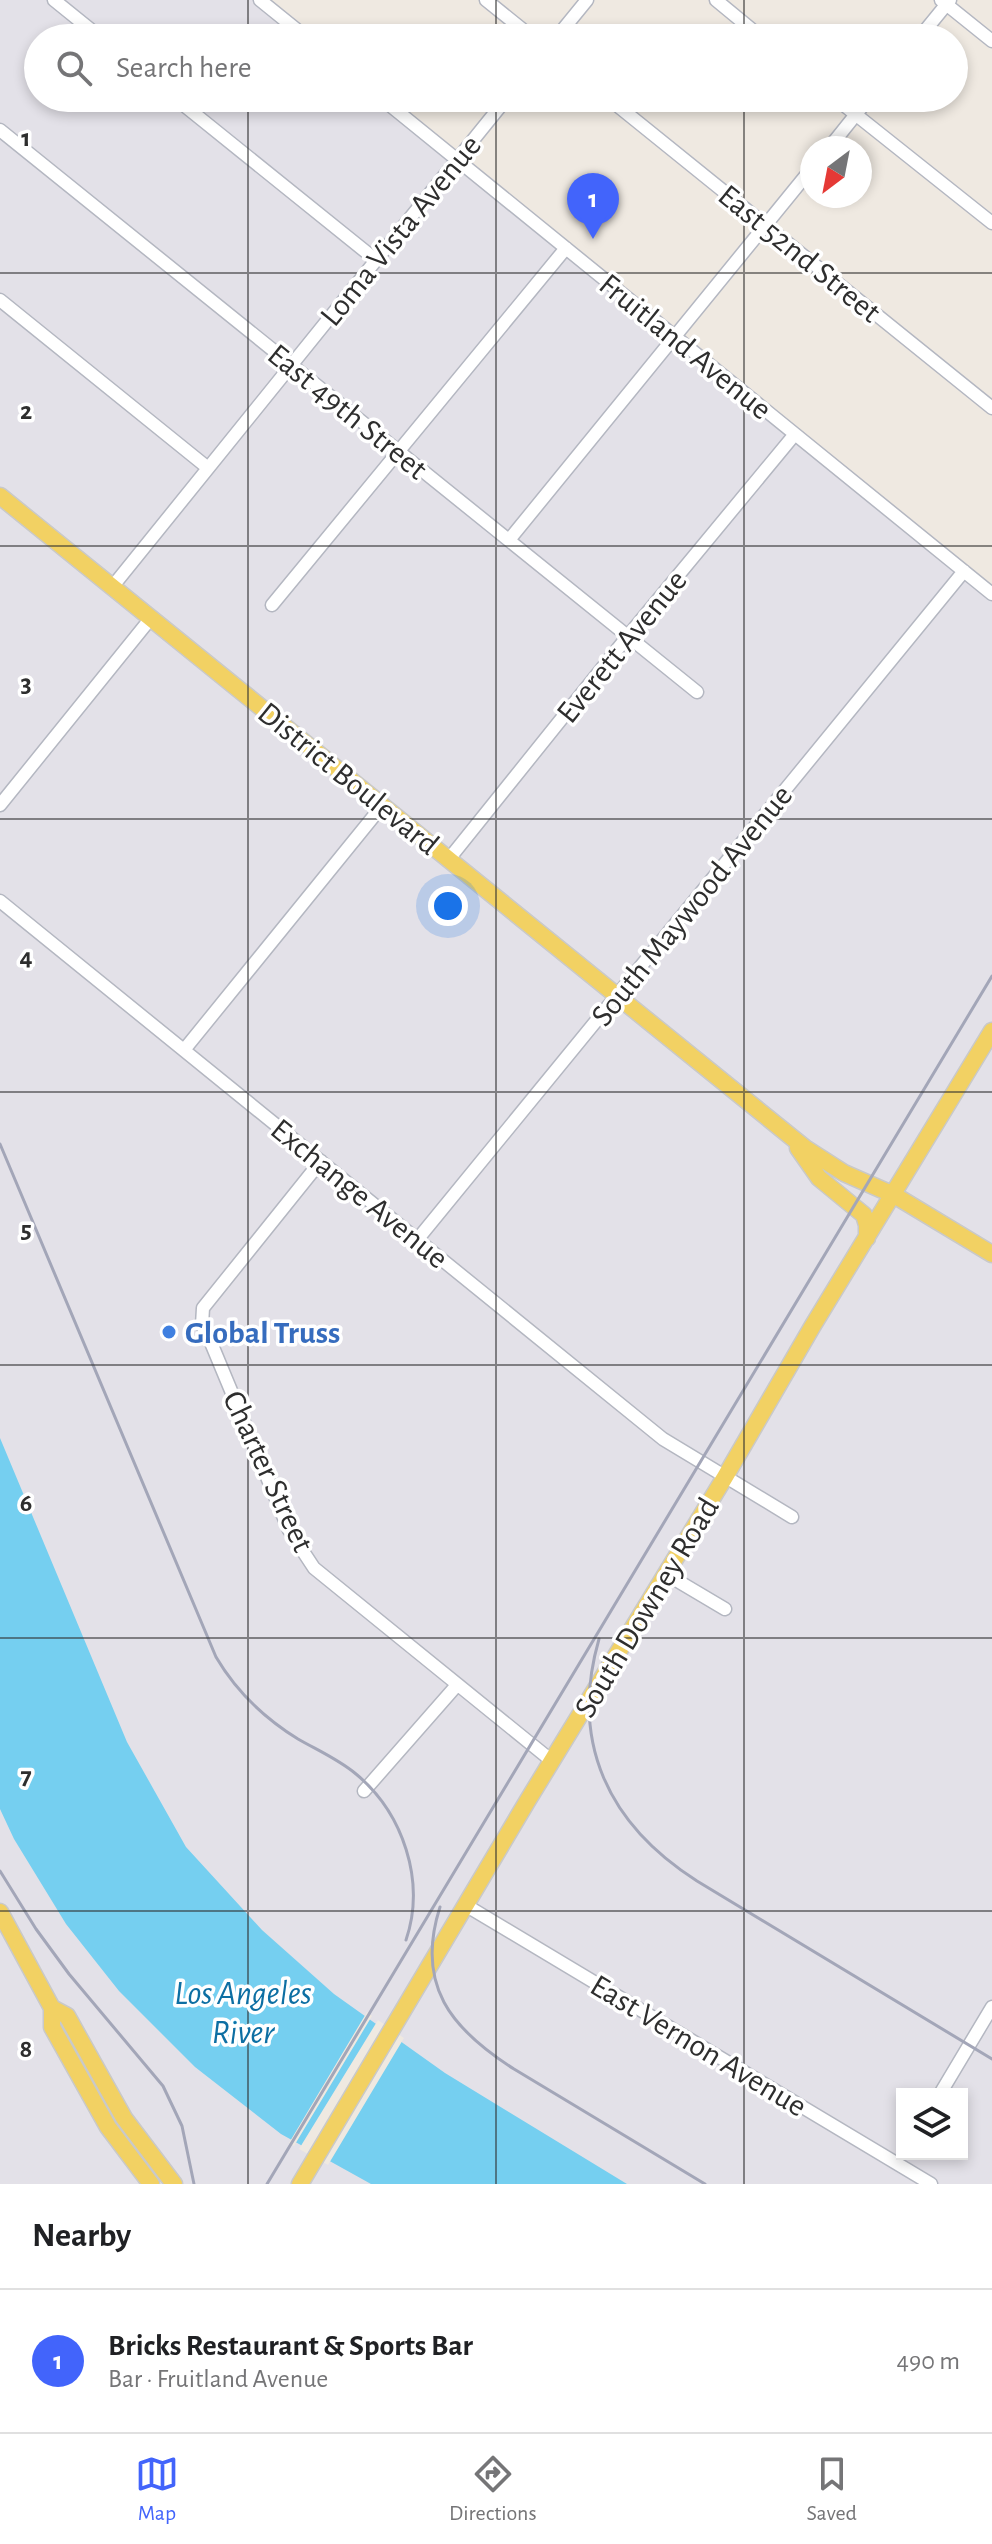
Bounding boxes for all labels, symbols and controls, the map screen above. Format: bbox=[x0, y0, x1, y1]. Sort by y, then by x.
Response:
search box bbox=[24, 24, 968, 112]
icon: search bbox=[52, 46, 96, 90]
text: Search here bbox=[116, 53, 252, 83]
text: 1 bbox=[21, 125, 31, 151]
street label: Loma Vista Avenue bbox=[314, 129, 487, 332]
north arrow bbox=[800, 136, 872, 208]
pin: 1 bbox=[567, 173, 619, 239]
street label: East 52nd Street bbox=[712, 179, 887, 329]
street label: Fruitland Avenue bbox=[593, 268, 778, 426]
street label: East 49th Street bbox=[262, 338, 433, 486]
text: 2 bbox=[20, 398, 32, 424]
street label: Everett Avenue bbox=[551, 564, 693, 729]
text: 3 bbox=[20, 671, 32, 697]
street label: District Boulevard bbox=[252, 696, 445, 861]
street label: South Maywood Avenue bbox=[585, 779, 798, 1032]
your location bbox=[428, 886, 468, 926]
text: 4 bbox=[19, 944, 33, 970]
street label: Exchange Avenue bbox=[265, 1113, 454, 1275]
text: 5 bbox=[20, 1217, 32, 1243]
place label: Global Truss bbox=[185, 1317, 340, 1349]
marker: Global Truss bbox=[160, 1323, 178, 1341]
street label: Charter Street bbox=[217, 1386, 319, 1557]
text: 6 bbox=[20, 1490, 32, 1516]
street label: South Downey Road bbox=[569, 1492, 725, 1723]
text: 7 bbox=[20, 1763, 32, 1789]
street label: East Vernon Avenue bbox=[585, 1969, 812, 2123]
water label: Los Angeles River bbox=[174, 1977, 312, 2050]
text: 8 bbox=[20, 2036, 32, 2062]
map controls bbox=[896, 2088, 968, 2160]
button: layers bbox=[896, 2088, 968, 2160]
text: Nearby bbox=[32, 2219, 131, 2253]
text: Bricks Restaurant & Sports Bar bbox=[108, 2331, 473, 2361]
text: 1 bbox=[53, 2348, 63, 2374]
text: 490 m bbox=[896, 2348, 960, 2374]
text: Bar · Fruitland Avenue bbox=[108, 2366, 328, 2392]
tab: Map bbox=[135, 2452, 179, 2526]
tab: Directions bbox=[449, 2452, 537, 2526]
tab: Saved bbox=[807, 2452, 857, 2526]

